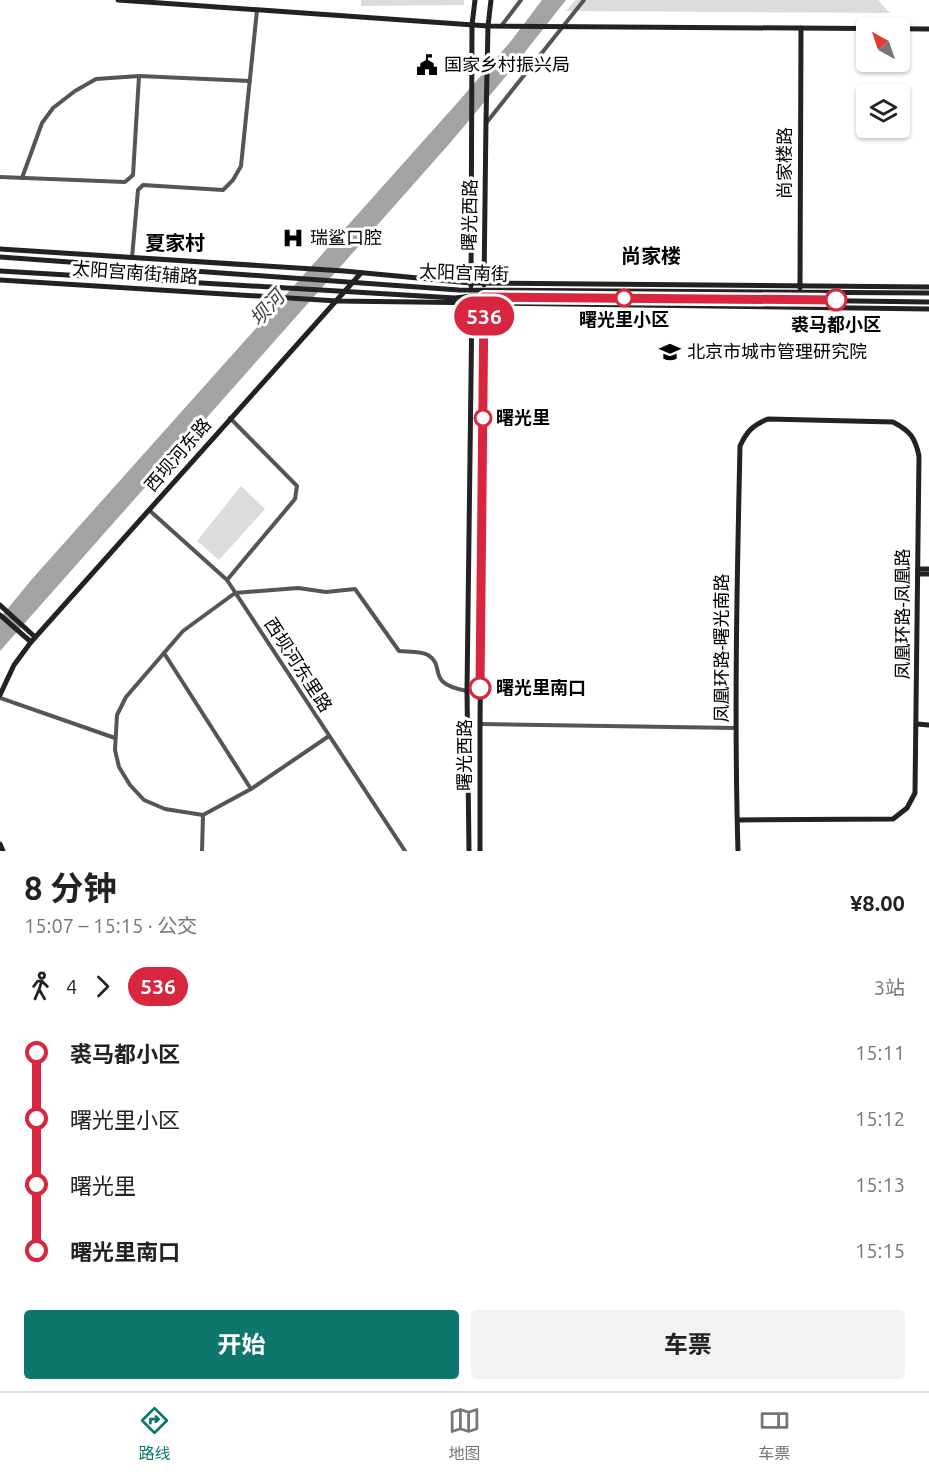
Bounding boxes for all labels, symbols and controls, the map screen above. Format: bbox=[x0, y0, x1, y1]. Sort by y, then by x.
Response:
north arrow bbox=[856, 18, 910, 72]
map controls bbox=[856, 18, 910, 138]
public building icon: 国家乡村振兴局 bbox=[415, 53, 439, 77]
place label: 国家乡村振兴局 bbox=[444, 54, 570, 74]
button: layers bbox=[856, 84, 910, 138]
street label: 尚家楼路 bbox=[774, 127, 794, 199]
street label: 曙光西路 bbox=[458, 179, 480, 251]
hospital icon: 瑞鲨口腔 bbox=[281, 226, 305, 250]
place label: 瑞鲨口腔 bbox=[310, 227, 382, 247]
district label: 夏家村 bbox=[145, 231, 205, 254]
district label: 尚家楼 bbox=[621, 244, 681, 267]
street label: 太阳宫南街辅路 bbox=[72, 258, 199, 286]
street label: 太阳宫南街 bbox=[419, 260, 509, 284]
water label: 坝河 bbox=[245, 282, 291, 330]
marker: 曙光里小区 bbox=[615, 289, 633, 307]
marker: 裘马都小区 bbox=[825, 289, 847, 311]
line badge: 536 bbox=[450, 296, 518, 336]
text: 536 bbox=[466, 304, 502, 328]
place label: 曙光里小区 bbox=[579, 309, 669, 329]
place label: 裘马都小区 bbox=[791, 314, 881, 334]
school or university icon: 北京市城市管理研究院 bbox=[658, 340, 682, 364]
place label: 北京市城市管理研究院 bbox=[687, 341, 867, 361]
place label: 曙光里 bbox=[496, 407, 550, 427]
marker: 曙光里 bbox=[474, 409, 492, 427]
street label: 西坝河东路 bbox=[140, 414, 214, 495]
street label: 凤凰环路-凤凰路 bbox=[892, 548, 912, 680]
street label: 凤凰环路-曙光南路 bbox=[711, 573, 731, 723]
street label: 西坝河东里路 bbox=[261, 614, 337, 715]
marker: 曙光里南口 bbox=[469, 677, 491, 699]
place label: 曙光里南口 bbox=[496, 677, 586, 697]
street label: 曙光西路 bbox=[454, 719, 474, 791]
text: 8 分钟 bbox=[24, 869, 116, 906]
text: ¥8.00 bbox=[850, 890, 905, 915]
text: 15:07 – 15:15 · 公交 bbox=[24, 914, 197, 937]
icon: walk bbox=[24, 970, 57, 1003]
icon: forward bbox=[86, 970, 119, 1003]
text: 536 bbox=[140, 974, 176, 998]
text: 4 bbox=[66, 975, 77, 998]
text: 3站 bbox=[874, 976, 905, 999]
text: 裘马都小区 bbox=[70, 1041, 180, 1066]
text: 15:11 bbox=[855, 1041, 905, 1064]
text: 曙光里小区 bbox=[70, 1107, 180, 1132]
text: 15:12 bbox=[855, 1107, 905, 1130]
text: 曙光里 bbox=[70, 1173, 136, 1198]
text: 15:13 bbox=[855, 1173, 905, 1196]
text: 曙光里南口 bbox=[70, 1239, 180, 1264]
text: 15:15 bbox=[855, 1239, 905, 1262]
button: 开始 bbox=[24, 1310, 459, 1379]
button: 车票 bbox=[471, 1310, 905, 1379]
tab: 路线 bbox=[138, 1404, 171, 1464]
tab: 地图 bbox=[448, 1404, 481, 1464]
tab: 车票 bbox=[758, 1404, 791, 1464]

